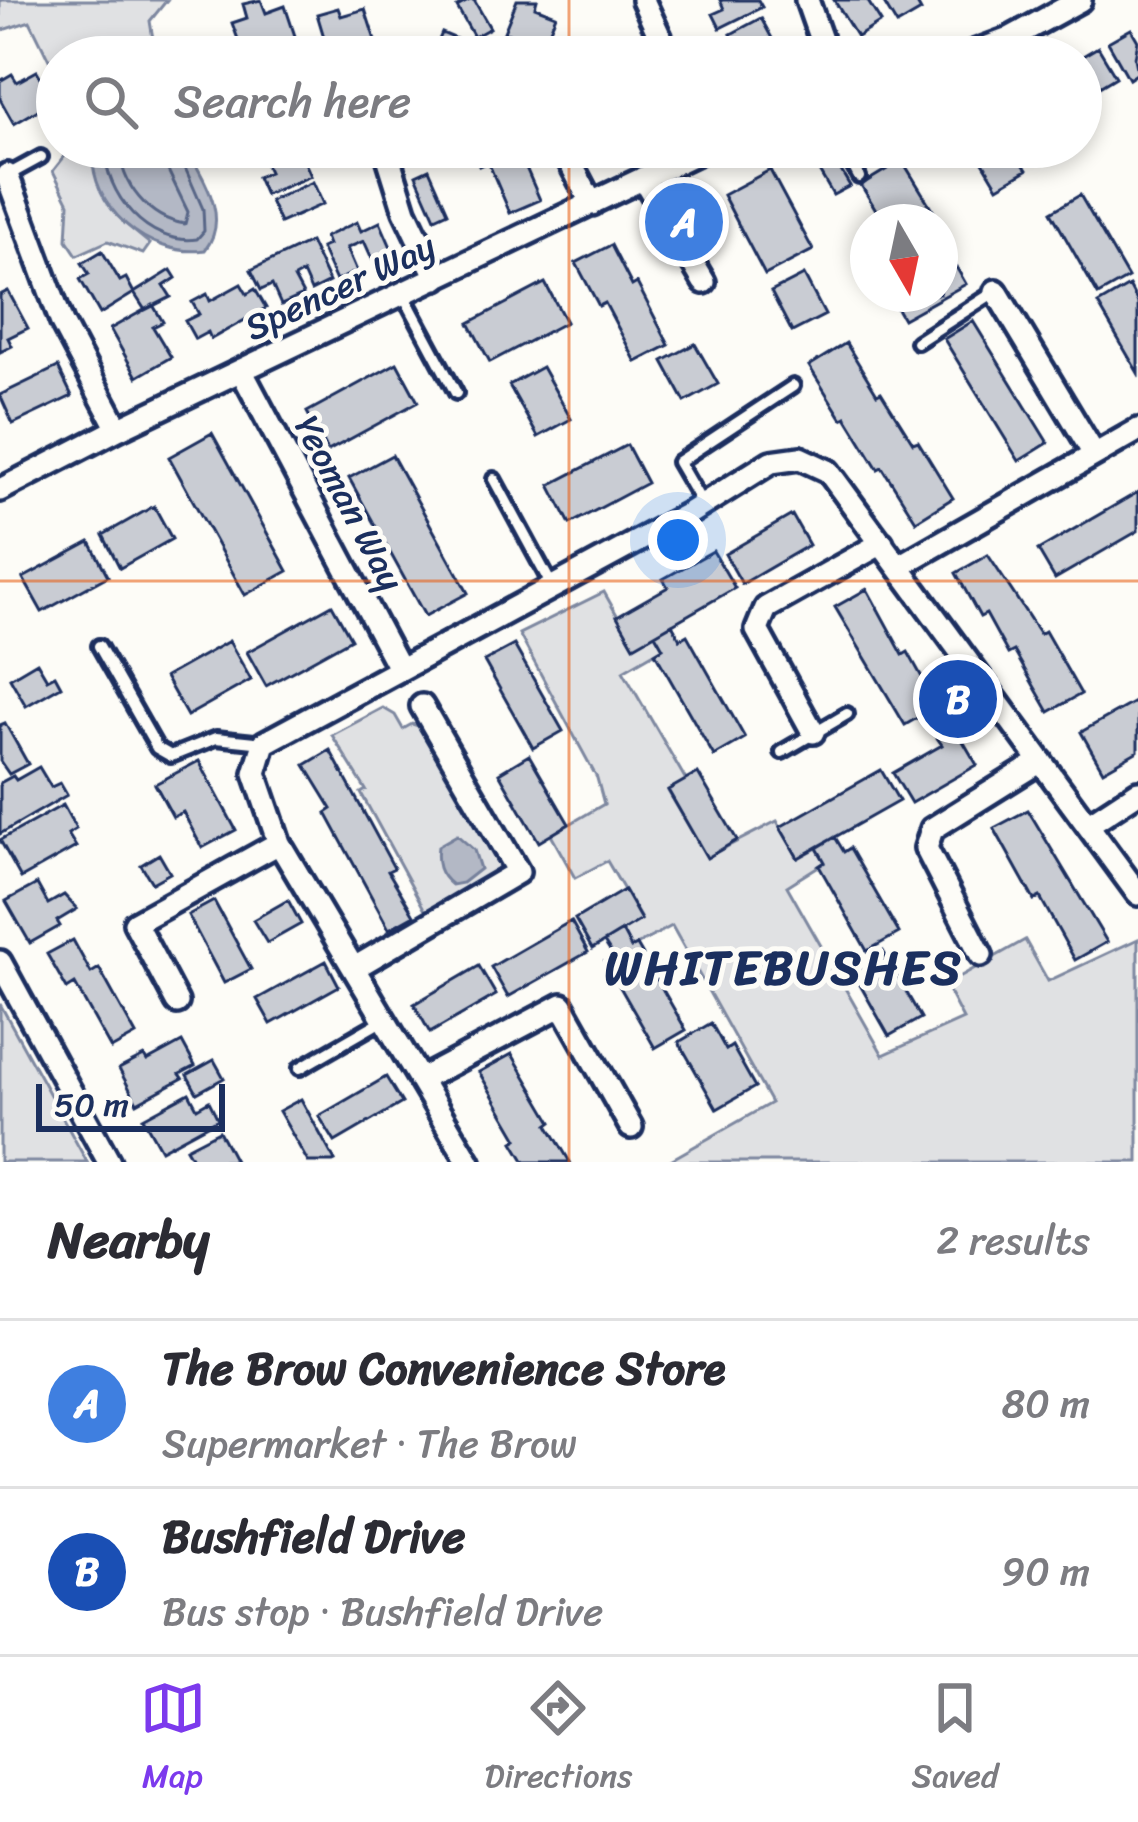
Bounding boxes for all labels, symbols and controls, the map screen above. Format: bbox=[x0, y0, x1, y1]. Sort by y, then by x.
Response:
search box bbox=[36, 36, 1102, 168]
text: Search here bbox=[174, 62, 411, 142]
icon: search bbox=[78, 69, 144, 135]
pin: A bbox=[645, 177, 723, 267]
north arrow bbox=[850, 204, 958, 312]
street label: Spencer Way bbox=[234, 215, 447, 359]
street label: Yeoman Way bbox=[276, 403, 422, 603]
your location bbox=[648, 510, 708, 570]
pin: B bbox=[919, 654, 997, 744]
district label: WHITEBUSHES bbox=[604, 925, 964, 1010]
text: 50 m bbox=[54, 1076, 129, 1134]
scale bar bbox=[36, 1078, 225, 1131]
text: Nearby bbox=[48, 1195, 209, 1285]
text: 2 results bbox=[936, 1206, 1090, 1275]
text: The Brow Convenience Store bbox=[162, 1329, 725, 1409]
text: A bbox=[74, 1369, 100, 1438]
text: 80 m bbox=[1002, 1369, 1090, 1438]
text: Supermarket · The Brow bbox=[162, 1409, 577, 1478]
text: Bushfield Drive bbox=[162, 1497, 465, 1577]
text: B bbox=[75, 1537, 99, 1606]
text: 90 m bbox=[1001, 1537, 1090, 1606]
text: Bus stop · Bushfield Drive bbox=[162, 1577, 603, 1646]
tab: Map bbox=[140, 1675, 206, 1805]
tab: Directions bbox=[485, 1675, 632, 1805]
tab: Saved bbox=[911, 1675, 998, 1805]

